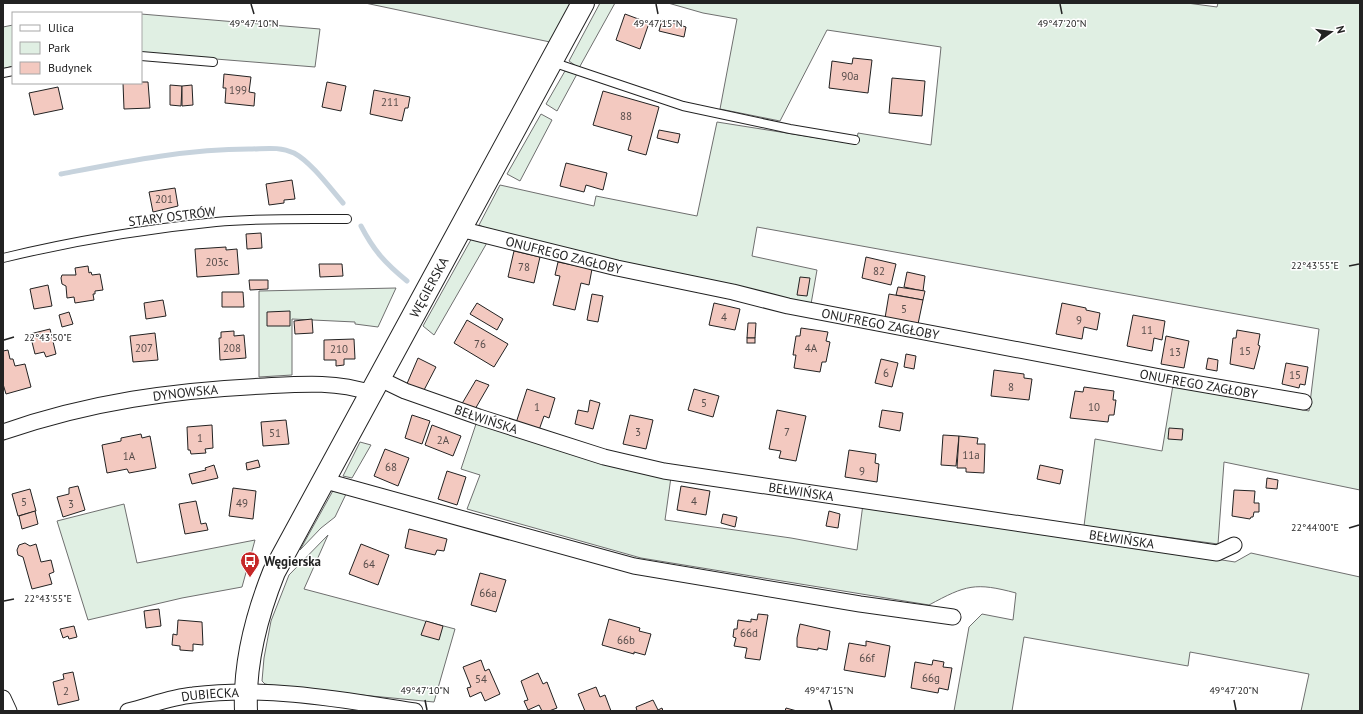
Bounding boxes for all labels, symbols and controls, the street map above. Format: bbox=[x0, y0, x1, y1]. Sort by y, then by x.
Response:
legend bbox=[12, 12, 142, 84]
north arrow bbox=[1311, 12, 1351, 52]
text: 49°47'10"N bbox=[229, 17, 279, 30]
text: 49°47'15"N bbox=[633, 17, 683, 30]
text: 49°47'20"N bbox=[1037, 17, 1087, 30]
text: Ulica bbox=[48, 20, 74, 35]
text: N bbox=[1333, 24, 1348, 35]
text: Park bbox=[48, 40, 70, 55]
text: Budynek bbox=[48, 60, 92, 75]
house number: 90a bbox=[841, 69, 859, 83]
house number: 199 bbox=[229, 83, 247, 97]
house number: 211 bbox=[381, 95, 399, 109]
house number: 88 bbox=[620, 109, 632, 123]
house number: 201 bbox=[155, 192, 173, 206]
street label: STARY OSTRÓW bbox=[127, 203, 217, 230]
street label: ONUFREGO ZAGŁOBY bbox=[504, 233, 624, 278]
street label: WĘGIERSKA bbox=[406, 254, 453, 321]
house number: 203c bbox=[206, 255, 229, 269]
text: 22°43'55"E bbox=[1291, 259, 1339, 272]
house number: 78 bbox=[518, 260, 530, 274]
house number: 82 bbox=[873, 264, 885, 278]
house number: 5 bbox=[901, 302, 907, 316]
street label: ONUFREGO ZAGŁOBY bbox=[820, 305, 941, 344]
house number: 4 bbox=[721, 310, 727, 324]
house number: 9 bbox=[1076, 313, 1082, 327]
house number: 11 bbox=[1141, 323, 1153, 337]
text: 22°43'50"E bbox=[24, 331, 72, 344]
house number: 76 bbox=[474, 337, 486, 351]
house number: 207 bbox=[135, 341, 153, 355]
house number: 208 bbox=[223, 341, 241, 355]
house number: 4A bbox=[805, 341, 818, 355]
house number: 210 bbox=[330, 342, 348, 356]
house number: 15 bbox=[1239, 344, 1251, 358]
house number: 13 bbox=[1169, 345, 1181, 359]
street label: ONUFREGO ZAGŁOBY bbox=[1138, 365, 1260, 403]
house number: 6 bbox=[883, 366, 889, 380]
house number: 15 bbox=[1289, 368, 1301, 382]
house number: 8 bbox=[1008, 380, 1014, 394]
street label: DYNOWSKA bbox=[152, 381, 219, 405]
house number: 5 bbox=[701, 396, 707, 410]
house number: 1 bbox=[534, 400, 540, 414]
house number: 10 bbox=[1088, 400, 1100, 414]
street label: BEŁWIŃSKA bbox=[452, 401, 520, 438]
house number: 3 bbox=[635, 425, 641, 439]
house number: 7 bbox=[784, 425, 790, 439]
house number: 51 bbox=[269, 426, 281, 440]
house number: 1 bbox=[197, 431, 203, 445]
house number: 2A bbox=[437, 433, 450, 447]
house number: 11a bbox=[962, 448, 980, 462]
house number: 1A bbox=[123, 449, 136, 463]
house number: 68 bbox=[385, 460, 397, 474]
house number: 9 bbox=[859, 464, 865, 478]
street label: BEŁWIŃSKA bbox=[767, 479, 835, 505]
house number: 4 bbox=[691, 494, 697, 508]
house number: 5 bbox=[21, 495, 27, 509]
house number: 49 bbox=[236, 496, 248, 510]
house number: 3 bbox=[68, 497, 74, 511]
text: 22°44'00"E bbox=[1291, 521, 1339, 534]
street label: BEŁWIŃSKA bbox=[1088, 526, 1156, 553]
bus stop icon: Węgierska bbox=[239, 550, 261, 578]
place label: Węgierska bbox=[264, 553, 321, 570]
house number: 64 bbox=[363, 557, 375, 571]
house number: 66a bbox=[479, 586, 497, 600]
text: 22°43'55"E bbox=[24, 592, 72, 605]
house number: 66d bbox=[740, 626, 758, 640]
house number: 66b bbox=[617, 633, 635, 647]
house number: 66f bbox=[859, 651, 875, 665]
house number: 66g bbox=[922, 671, 940, 685]
house number: 54 bbox=[475, 672, 487, 686]
house number: 2 bbox=[63, 684, 69, 698]
street label: DUBIECKA bbox=[180, 684, 240, 706]
text: 49°47'10"N bbox=[400, 684, 450, 697]
text: 49°47'15"N bbox=[804, 684, 854, 697]
text: 49°47'20"N bbox=[1209, 684, 1259, 697]

